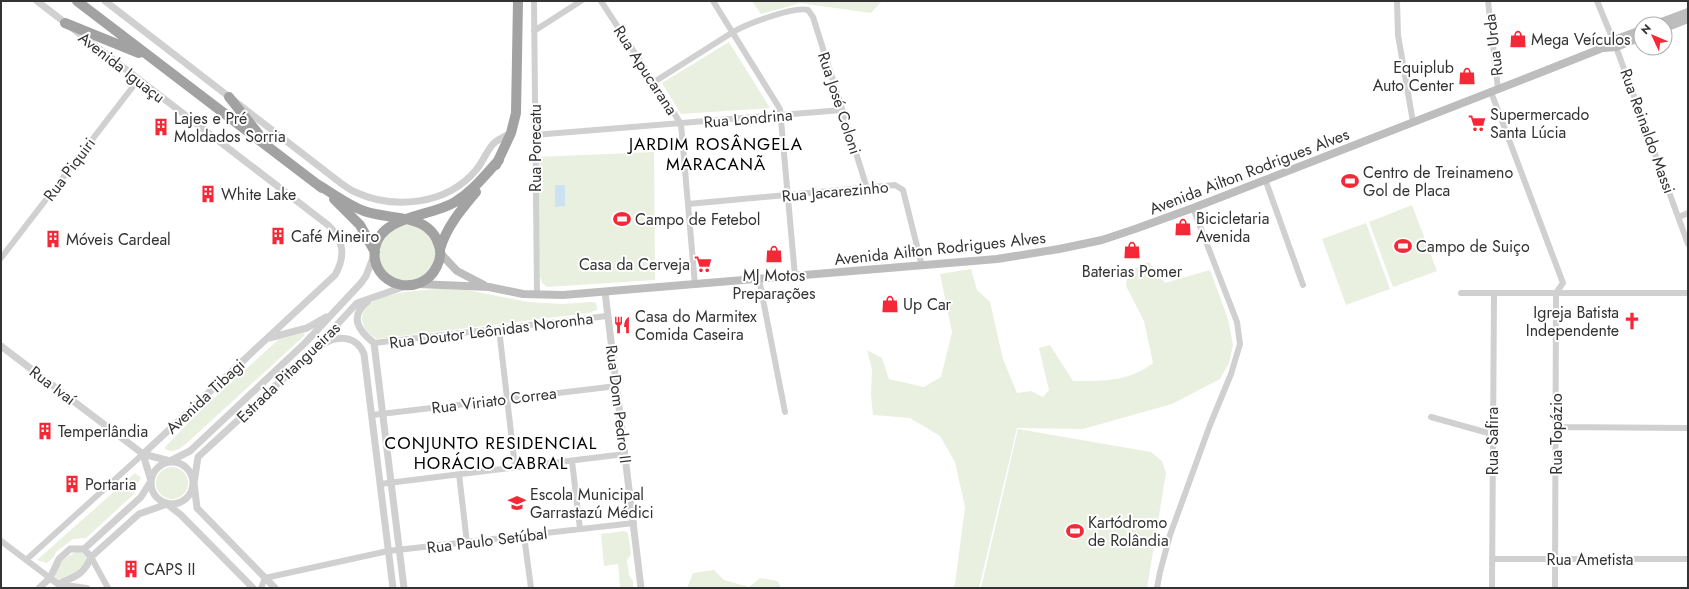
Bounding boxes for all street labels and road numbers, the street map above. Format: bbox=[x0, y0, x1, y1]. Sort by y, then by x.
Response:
street label: Rua Urda bbox=[1478, 13, 1509, 77]
street label: Rua Apucarana bbox=[608, 21, 683, 120]
street label: Avenida Iguaçu bbox=[74, 26, 170, 109]
street label: Rua José Coloni bbox=[812, 49, 867, 157]
street label: Rua Reinaldo Massi bbox=[1614, 66, 1681, 197]
street label: Rua Londrina bbox=[703, 103, 793, 134]
street label: Rua Porecatu bbox=[524, 104, 547, 192]
street label: Avenida Ailton Rodrigues Alves bbox=[1146, 123, 1352, 220]
street label: Rua Piquiri bbox=[38, 133, 101, 206]
street label: Rua Jacarezinho bbox=[781, 175, 890, 208]
street label: Avenida Ailton Rodrigues Alves bbox=[833, 226, 1047, 271]
street label: Rua Doutor Leônidas Noronha bbox=[388, 307, 594, 354]
street label: Estrada Pitangueiras bbox=[231, 317, 345, 428]
street label: Rua Dom Pedro II bbox=[600, 344, 637, 465]
street label: Avenida Tibagi bbox=[161, 354, 250, 439]
street label: Rua Ivaí bbox=[25, 360, 81, 411]
street label: Rua Viriato Correa bbox=[430, 381, 558, 420]
street label: Rua Topázio bbox=[1545, 393, 1568, 475]
street label: Rua Safira bbox=[1481, 407, 1504, 475]
street label: Rua Paulo Setúbal bbox=[426, 522, 549, 559]
street label: Rua Ametista bbox=[1546, 548, 1634, 571]

